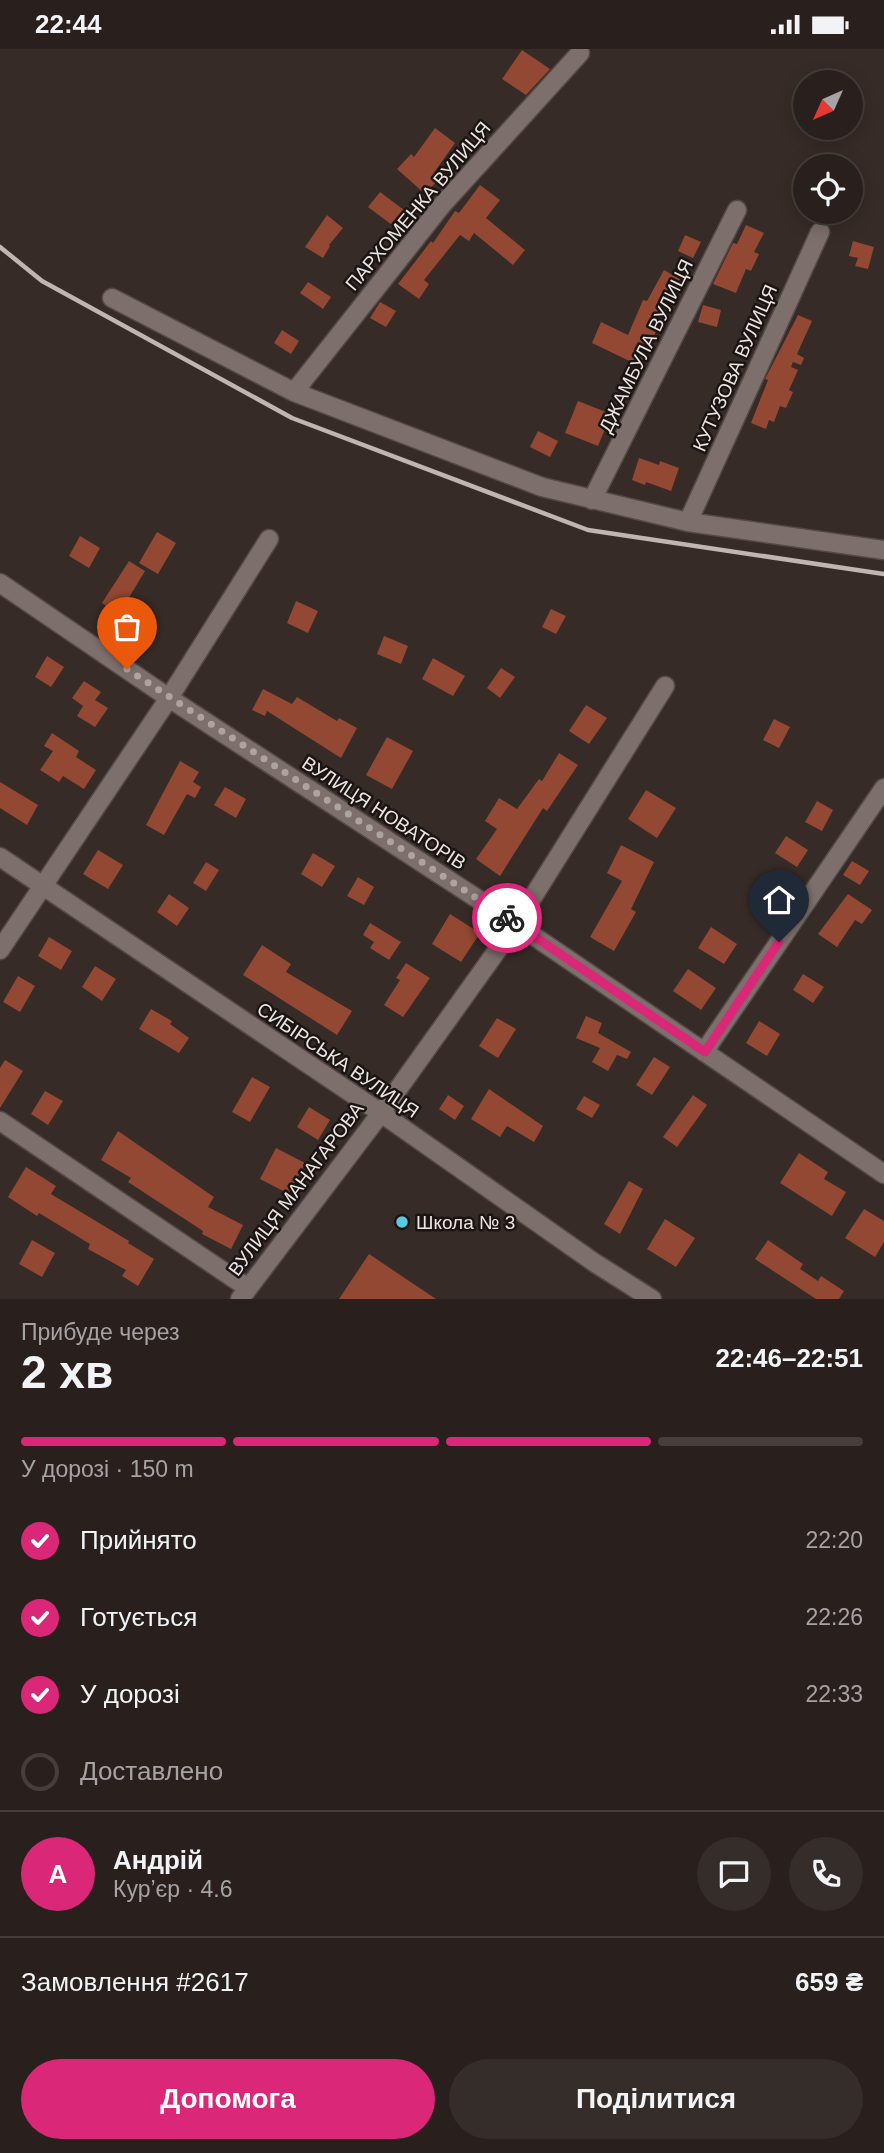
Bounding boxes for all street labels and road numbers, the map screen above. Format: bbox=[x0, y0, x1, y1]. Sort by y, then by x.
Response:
street label: ПАРХОМЕНКА ВУЛИЦЯ bbox=[341, 117, 495, 295]
street label: ДЖАМБУЛА ВУЛИЦЯ bbox=[595, 256, 697, 436]
street label: КУТУЗОВА ВУЛИЦЯ bbox=[689, 281, 781, 455]
street label: ВУЛИЦЯ НОВАТОРІВ bbox=[298, 752, 470, 874]
street label: СИБІРСЬКА ВУЛИЦЯ bbox=[253, 998, 423, 1122]
street label: ВУЛИЦЯ МАНАГАРОВА bbox=[224, 1098, 368, 1280]

